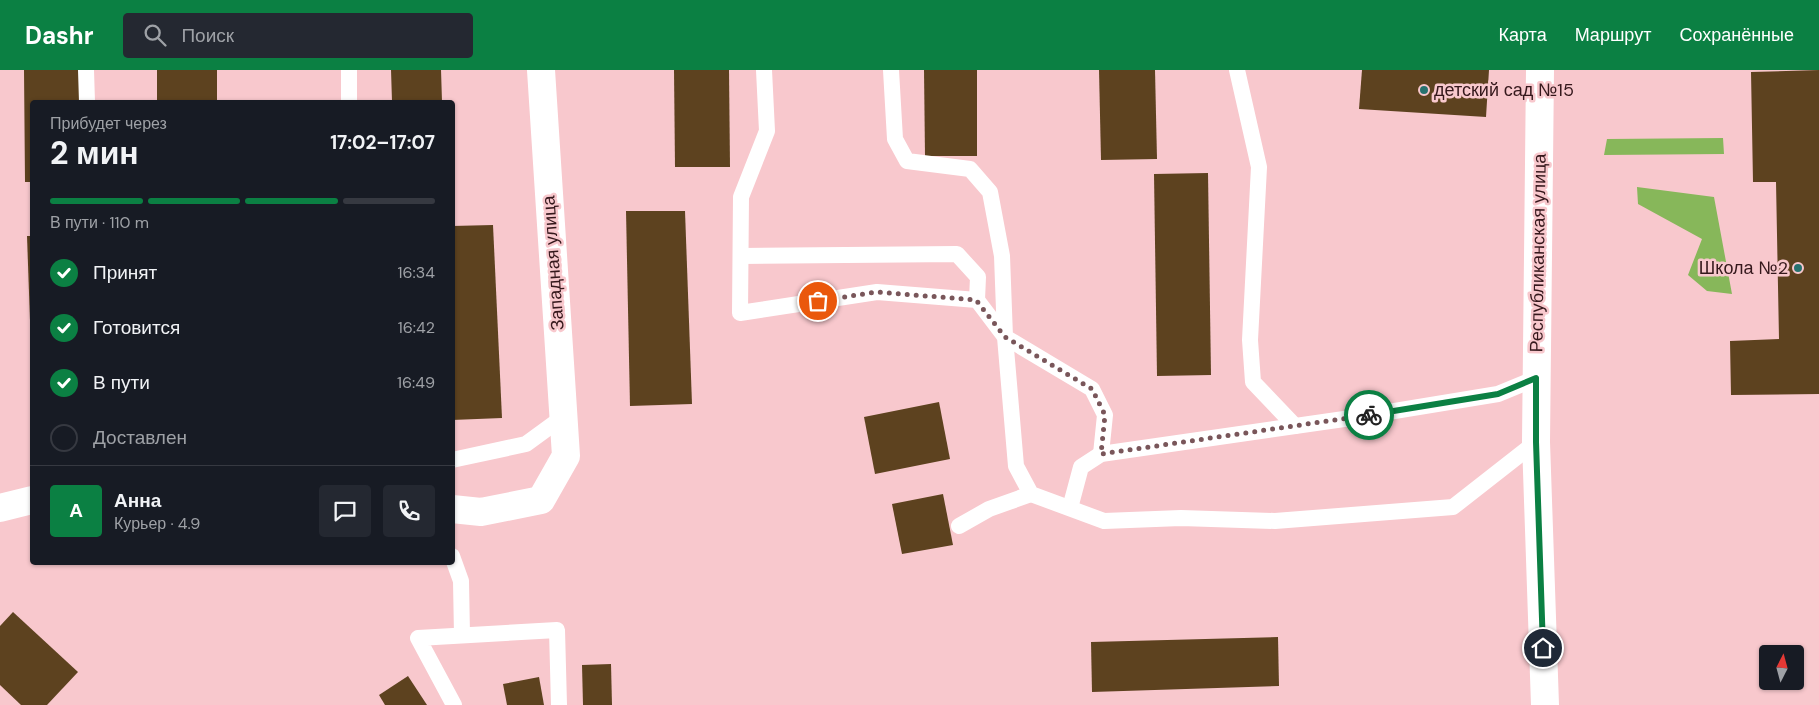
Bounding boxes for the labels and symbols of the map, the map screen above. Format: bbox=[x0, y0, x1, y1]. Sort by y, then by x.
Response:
place label: детский сад №15 bbox=[1434, 78, 1574, 102]
marker: детский сад №15 bbox=[1418, 84, 1430, 96]
street label: Республиканская улица bbox=[1524, 152, 1552, 353]
street label: Западная улица bbox=[536, 194, 570, 331]
place label: Школа №2 bbox=[1699, 256, 1788, 280]
marker: Школа №2 bbox=[1792, 262, 1804, 274]
pin bbox=[797, 280, 839, 322]
courier bbox=[1344, 390, 1394, 440]
pin bbox=[1522, 627, 1564, 669]
north arrow bbox=[1759, 645, 1804, 690]

